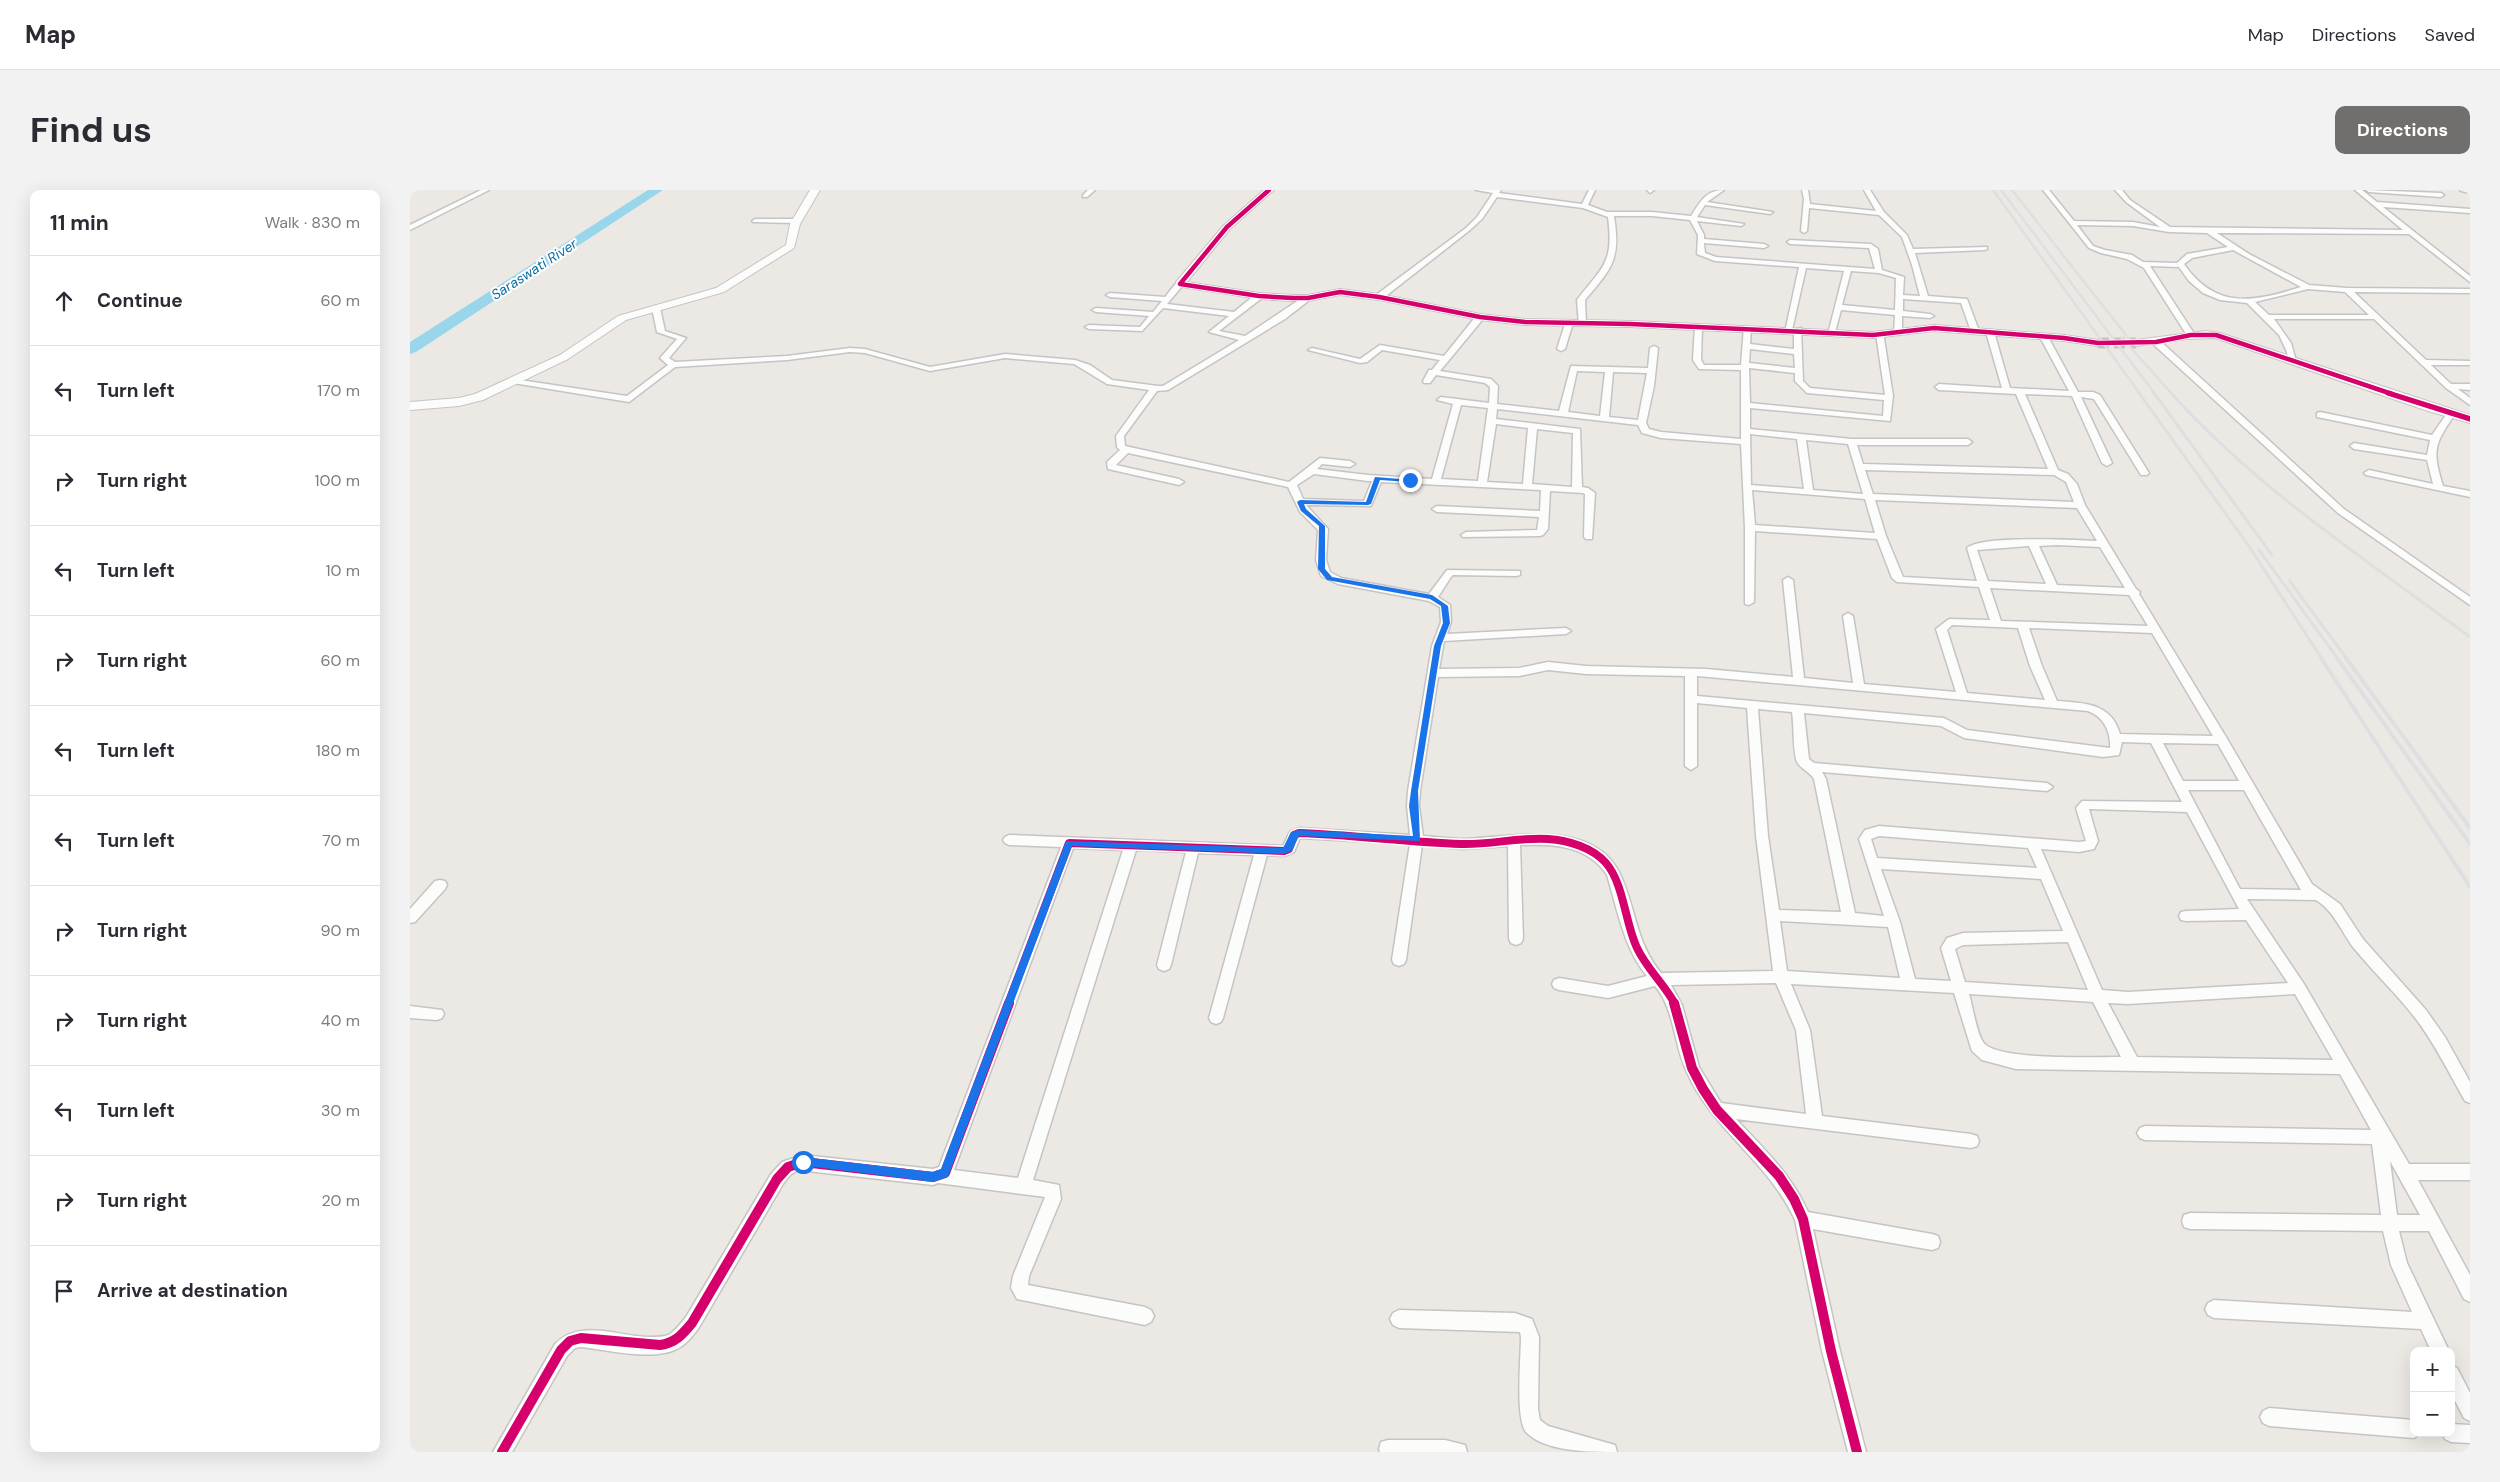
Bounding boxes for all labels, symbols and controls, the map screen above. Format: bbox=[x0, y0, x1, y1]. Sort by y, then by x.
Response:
text: Map bbox=[25, 19, 76, 50]
text: Map bbox=[2248, 23, 2284, 47]
text: Directions bbox=[2312, 23, 2397, 47]
text: Saved bbox=[2425, 23, 2475, 47]
button: Directions bbox=[2335, 106, 2470, 154]
text: Find us bbox=[30, 107, 152, 153]
text: 11 min bbox=[50, 209, 109, 237]
text: Walk · 830 m bbox=[265, 212, 360, 233]
water label: Saraswati River bbox=[488, 234, 581, 303]
icon: ahead bbox=[50, 287, 78, 315]
text: Continue bbox=[97, 288, 183, 313]
text: 60 m bbox=[320, 290, 360, 311]
icon: left bbox=[50, 377, 78, 405]
text: Turn left bbox=[97, 378, 175, 403]
text: 170 m bbox=[317, 380, 360, 401]
icon: right bbox=[50, 467, 78, 495]
text: Turn right bbox=[97, 468, 187, 493]
route end bbox=[1399, 469, 1422, 492]
text: 100 m bbox=[315, 470, 360, 491]
icon: left bbox=[50, 557, 78, 585]
text: Turn left bbox=[97, 558, 175, 583]
text: 10 m bbox=[326, 560, 360, 581]
icon: right bbox=[50, 647, 78, 675]
text: Turn right bbox=[97, 648, 187, 673]
text: 60 m bbox=[320, 650, 360, 671]
icon: left bbox=[50, 737, 78, 765]
text: Turn left bbox=[97, 738, 175, 763]
text: 180 m bbox=[316, 740, 360, 761]
icon: left bbox=[50, 827, 78, 855]
text: Turn left bbox=[97, 828, 175, 853]
text: 70 m bbox=[322, 830, 360, 851]
icon: right bbox=[50, 917, 78, 945]
text: Turn right bbox=[97, 918, 187, 943]
text: 90 m bbox=[320, 920, 360, 941]
icon: right bbox=[50, 1007, 78, 1035]
text: Turn right bbox=[97, 1008, 187, 1033]
text: 40 m bbox=[321, 1010, 360, 1031]
icon: left bbox=[50, 1097, 78, 1125]
text: Turn left bbox=[97, 1098, 175, 1123]
text: 30 m bbox=[321, 1100, 360, 1121]
route start bbox=[792, 1151, 815, 1174]
icon: right bbox=[50, 1187, 78, 1215]
text: Turn right bbox=[97, 1188, 187, 1213]
text: 20 m bbox=[321, 1190, 360, 1211]
icon: arrive bbox=[50, 1277, 78, 1305]
text: Arrive at destination bbox=[97, 1278, 288, 1303]
map controls bbox=[2410, 1347, 2455, 1437]
button: + bbox=[2410, 1347, 2455, 1392]
button: − bbox=[2410, 1392, 2455, 1437]

